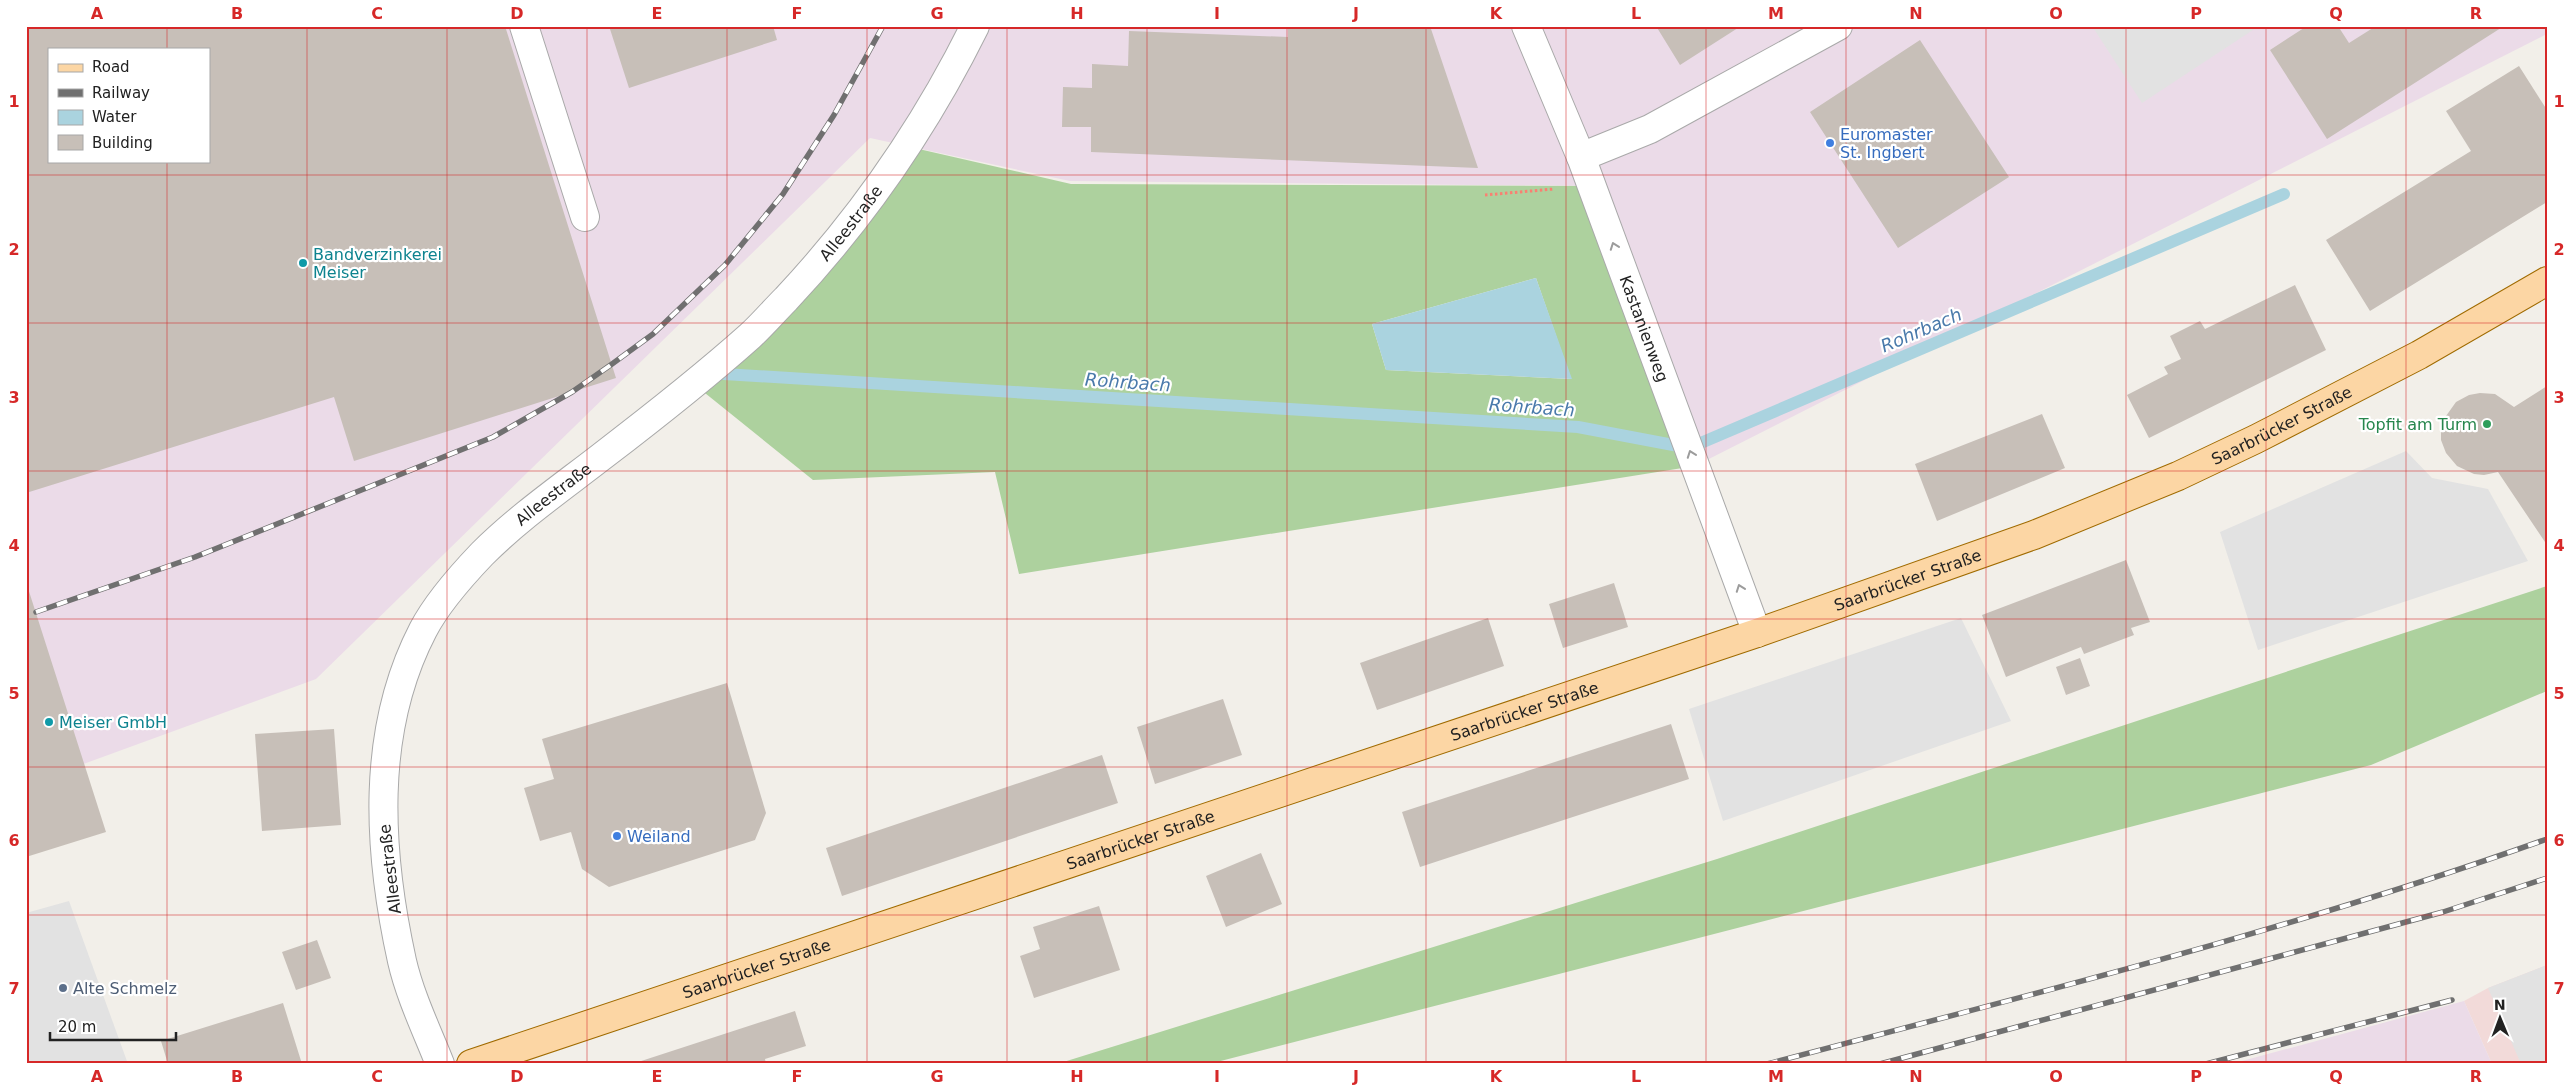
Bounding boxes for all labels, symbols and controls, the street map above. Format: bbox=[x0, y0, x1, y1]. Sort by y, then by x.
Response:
text: A bbox=[91, 4, 104, 23]
text: B bbox=[231, 4, 243, 23]
text: C bbox=[371, 4, 383, 23]
text: D bbox=[510, 4, 524, 23]
text: E bbox=[652, 4, 662, 23]
text: F bbox=[792, 4, 802, 23]
text: G bbox=[930, 4, 944, 23]
text: H bbox=[1070, 4, 1084, 23]
text: I bbox=[1214, 4, 1220, 23]
text: J bbox=[1352, 4, 1359, 23]
text: K bbox=[1490, 4, 1503, 23]
text: L bbox=[1631, 4, 1641, 23]
text: M bbox=[1768, 4, 1784, 23]
text: N bbox=[1909, 4, 1923, 23]
text: O bbox=[2049, 4, 2063, 23]
text: P bbox=[2190, 4, 2202, 23]
text: Q bbox=[2329, 4, 2343, 23]
text: R bbox=[2470, 4, 2482, 23]
legend bbox=[48, 48, 210, 162]
text: Road bbox=[92, 58, 130, 76]
text: Railway bbox=[92, 84, 150, 102]
text: 1 bbox=[8, 92, 20, 111]
text: 1 bbox=[2553, 92, 2565, 111]
text: Water bbox=[92, 108, 137, 126]
place label: Euromaster St. Ingbert bbox=[1840, 125, 1933, 162]
text: Building bbox=[92, 134, 153, 152]
marker: Euromaster St. Ingbert bbox=[1824, 137, 1836, 149]
street label: Alleestraße bbox=[815, 181, 886, 264]
text: 2 bbox=[8, 240, 20, 259]
text: 2 bbox=[2553, 240, 2565, 259]
one-way arrow bbox=[1610, 243, 1620, 251]
place label: Bandverzinkerei Meiser bbox=[313, 245, 442, 282]
marker: Bandverzinkerei Meiser bbox=[297, 257, 309, 269]
street label: Kastanienweg bbox=[1616, 273, 1673, 384]
water label: Rohrbach bbox=[1877, 304, 1965, 356]
water label: Rohrbach bbox=[1084, 369, 1172, 395]
street label: Saarbrücker Straße bbox=[2208, 382, 2355, 468]
text: 3 bbox=[8, 388, 20, 407]
text: 3 bbox=[2553, 388, 2565, 407]
water label: Rohrbach bbox=[1488, 394, 1576, 420]
place label: Topfit am Turm bbox=[2358, 415, 2477, 434]
marker: Topfit am Turm bbox=[2481, 418, 2493, 430]
one-way arrow bbox=[1687, 451, 1697, 459]
street label: Alleestraße bbox=[511, 459, 595, 529]
text: 4 bbox=[8, 536, 20, 555]
text: 4 bbox=[2553, 536, 2565, 555]
street label: Saarbrücker Straße bbox=[1831, 545, 1984, 615]
one-way arrow bbox=[1736, 584, 1746, 592]
street label: Saarbrücker Straße bbox=[1448, 677, 1601, 745]
text: 5 bbox=[8, 684, 20, 703]
text: 5 bbox=[2553, 684, 2565, 703]
place label: Meiser GmbH bbox=[59, 713, 167, 732]
marker: Meiser GmbH bbox=[43, 716, 55, 728]
street label: Saarbrücker Straße bbox=[1064, 806, 1217, 873]
street label: Alleestraße bbox=[375, 823, 405, 915]
place label: Weiland bbox=[627, 827, 691, 846]
marker: Weiland bbox=[611, 830, 623, 842]
text: 6 bbox=[8, 831, 20, 850]
text: 6 bbox=[2553, 831, 2565, 850]
street label: Saarbrücker Straße bbox=[680, 935, 833, 1002]
text: 7 bbox=[8, 979, 20, 998]
place label: Alte Schmelz bbox=[73, 979, 177, 998]
text: 7 bbox=[2553, 979, 2565, 998]
marker: Alte Schmelz bbox=[57, 982, 69, 994]
north arrow bbox=[2476, 992, 2526, 1042]
text: N bbox=[2494, 997, 2506, 1013]
scale bar bbox=[50, 1010, 176, 1042]
text: 20 m bbox=[58, 1018, 96, 1036]
text: A bbox=[91, 1067, 104, 1086]
text: B bbox=[231, 1067, 243, 1086]
text: C bbox=[371, 1067, 383, 1086]
text: D bbox=[510, 1067, 524, 1086]
text: E bbox=[652, 1067, 662, 1086]
text: F bbox=[792, 1067, 802, 1086]
text: G bbox=[930, 1067, 944, 1086]
text: H bbox=[1070, 1067, 1084, 1086]
text: I bbox=[1214, 1067, 1220, 1086]
text: J bbox=[1352, 1067, 1359, 1086]
text: K bbox=[1490, 1067, 1503, 1086]
text: L bbox=[1631, 1067, 1641, 1086]
text: M bbox=[1768, 1067, 1784, 1086]
text: N bbox=[1909, 1067, 1923, 1086]
text: O bbox=[2049, 1067, 2063, 1086]
text: P bbox=[2190, 1067, 2202, 1086]
text: Q bbox=[2329, 1067, 2343, 1086]
text: R bbox=[2470, 1067, 2482, 1086]

